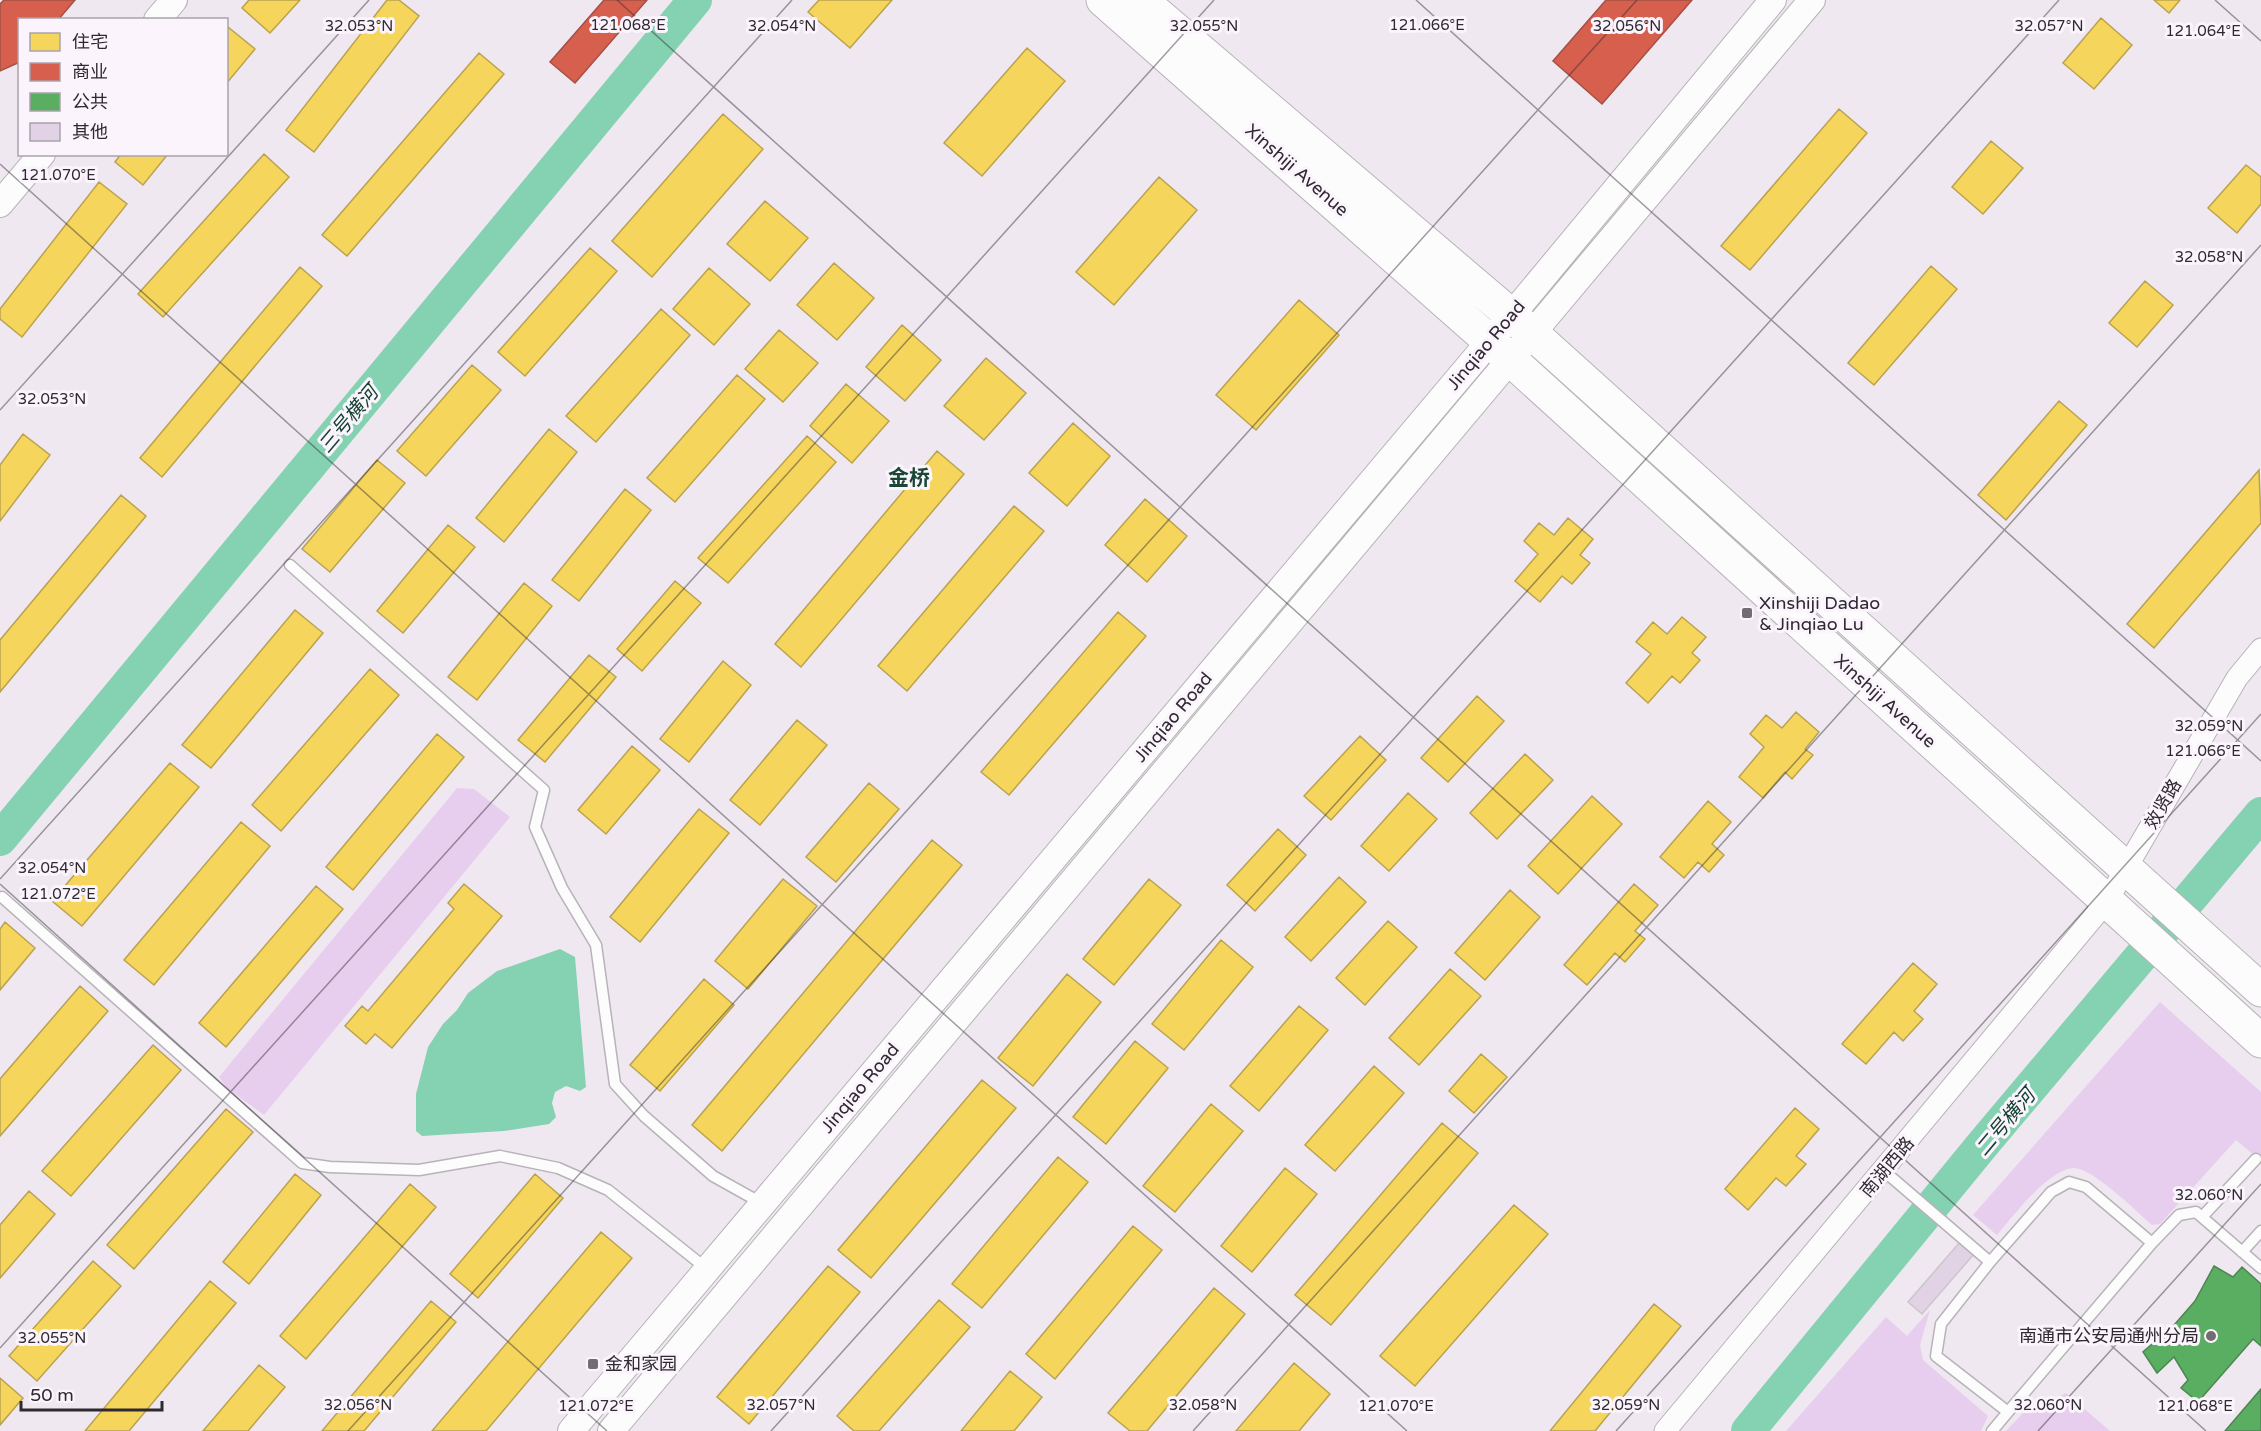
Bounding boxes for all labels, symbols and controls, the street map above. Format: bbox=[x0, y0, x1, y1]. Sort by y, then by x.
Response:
text: 121.068°E bbox=[590, 16, 666, 34]
text: 121.066°E bbox=[1389, 16, 1465, 34]
text: 32.053°N bbox=[325, 17, 393, 35]
text: 32.054°N bbox=[748, 17, 816, 35]
text: 32.055°N bbox=[1170, 17, 1238, 35]
text: 32.056°N bbox=[1593, 17, 1661, 35]
text: 32.057°N bbox=[2014, 17, 2084, 35]
legend bbox=[18, 18, 228, 156]
text: 121.064°E bbox=[2165, 22, 2241, 40]
text: 住宅 bbox=[72, 31, 108, 53]
text: 商业 bbox=[72, 61, 108, 83]
text: 公共 bbox=[72, 91, 108, 113]
street label: Xinshiji Avenue bbox=[1241, 119, 1353, 221]
text: 其他 bbox=[72, 121, 108, 143]
text: 121.070°E bbox=[20, 166, 96, 184]
text: 32.058°N bbox=[2175, 248, 2243, 266]
street label: Jinqiao Road bbox=[1442, 296, 1530, 394]
water label: 三号横河 bbox=[314, 378, 386, 458]
text: 32.053°N bbox=[18, 390, 86, 408]
district label: 金桥 bbox=[888, 466, 930, 491]
place label: Xinshiji Dadao & Jinqiao Lu bbox=[1759, 592, 1880, 635]
marker: Xinshiji Dadao & Jinqiao Lu bbox=[1740, 606, 1754, 620]
street label: Xinshiji Avenue bbox=[1829, 649, 1941, 753]
street label: Jinqiao Road bbox=[1129, 668, 1217, 766]
text: 32.059°N bbox=[2175, 717, 2243, 735]
text: 121.066°E bbox=[2165, 742, 2241, 760]
street label: 效贤路 bbox=[2140, 775, 2186, 833]
text: 32.054°N bbox=[18, 859, 86, 877]
text: 121.072°E bbox=[20, 885, 96, 903]
street label: Jinqiao Road bbox=[816, 1039, 904, 1137]
water label: 二号横河 bbox=[1971, 1081, 2043, 1161]
street label: 南湖西路 bbox=[1855, 1132, 1919, 1202]
text: 32.060°N bbox=[2175, 1186, 2243, 1204]
place label: 南通市公安局通州分局 bbox=[2019, 1325, 2199, 1347]
text: 32.055°N bbox=[18, 1329, 86, 1347]
marker: 南通市公安局通州分局 bbox=[2204, 1329, 2218, 1343]
place label: 金和家园 bbox=[605, 1353, 677, 1375]
marker: 金和家园 bbox=[586, 1357, 600, 1371]
scale bar bbox=[21, 1374, 162, 1412]
text: 50 m bbox=[30, 1384, 74, 1406]
text: 32.056°N bbox=[324, 1396, 392, 1414]
text: 32.057°N bbox=[746, 1396, 816, 1414]
text: 32.058°N bbox=[1169, 1396, 1237, 1414]
text: 32.059°N bbox=[1592, 1396, 1660, 1414]
text: 32.060°N bbox=[2014, 1396, 2082, 1414]
text: 121.072°E bbox=[558, 1397, 634, 1415]
text: 121.070°E bbox=[1358, 1397, 1434, 1415]
text: 121.068°E bbox=[2157, 1397, 2233, 1415]

